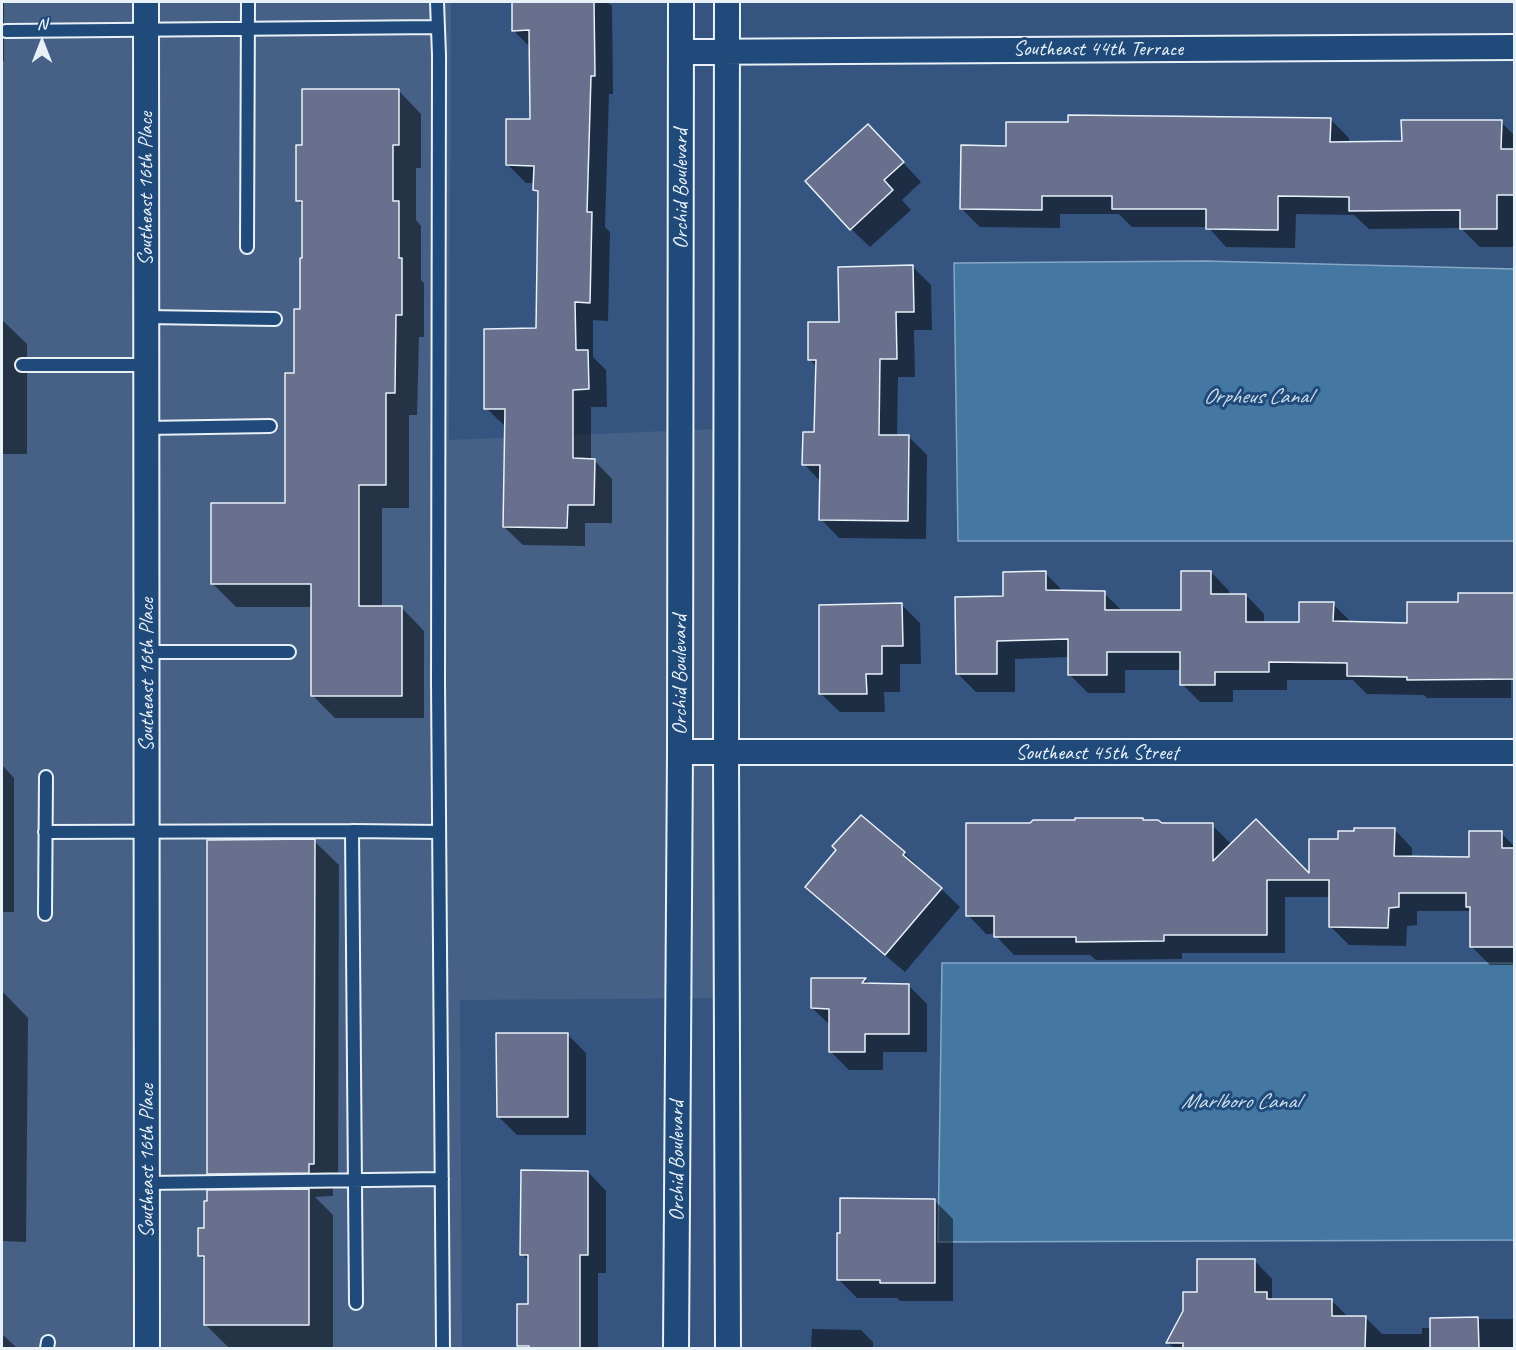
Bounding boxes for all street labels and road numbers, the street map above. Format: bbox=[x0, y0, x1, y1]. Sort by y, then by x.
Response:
street label: Southeast 44th Terrace bbox=[1013, 36, 1183, 62]
street label: Southeast 16th Place bbox=[133, 112, 159, 266]
street label: Orchid Boulevard bbox=[668, 129, 694, 249]
street label: Southeast 16th Place bbox=[134, 598, 160, 752]
street label: Orchid Boulevard bbox=[667, 615, 693, 735]
street label: Southeast 45th Street bbox=[1015, 740, 1179, 766]
street label: Southeast 16th Place bbox=[134, 1084, 160, 1238]
street label: Orchid Boulevard bbox=[664, 1101, 690, 1221]

